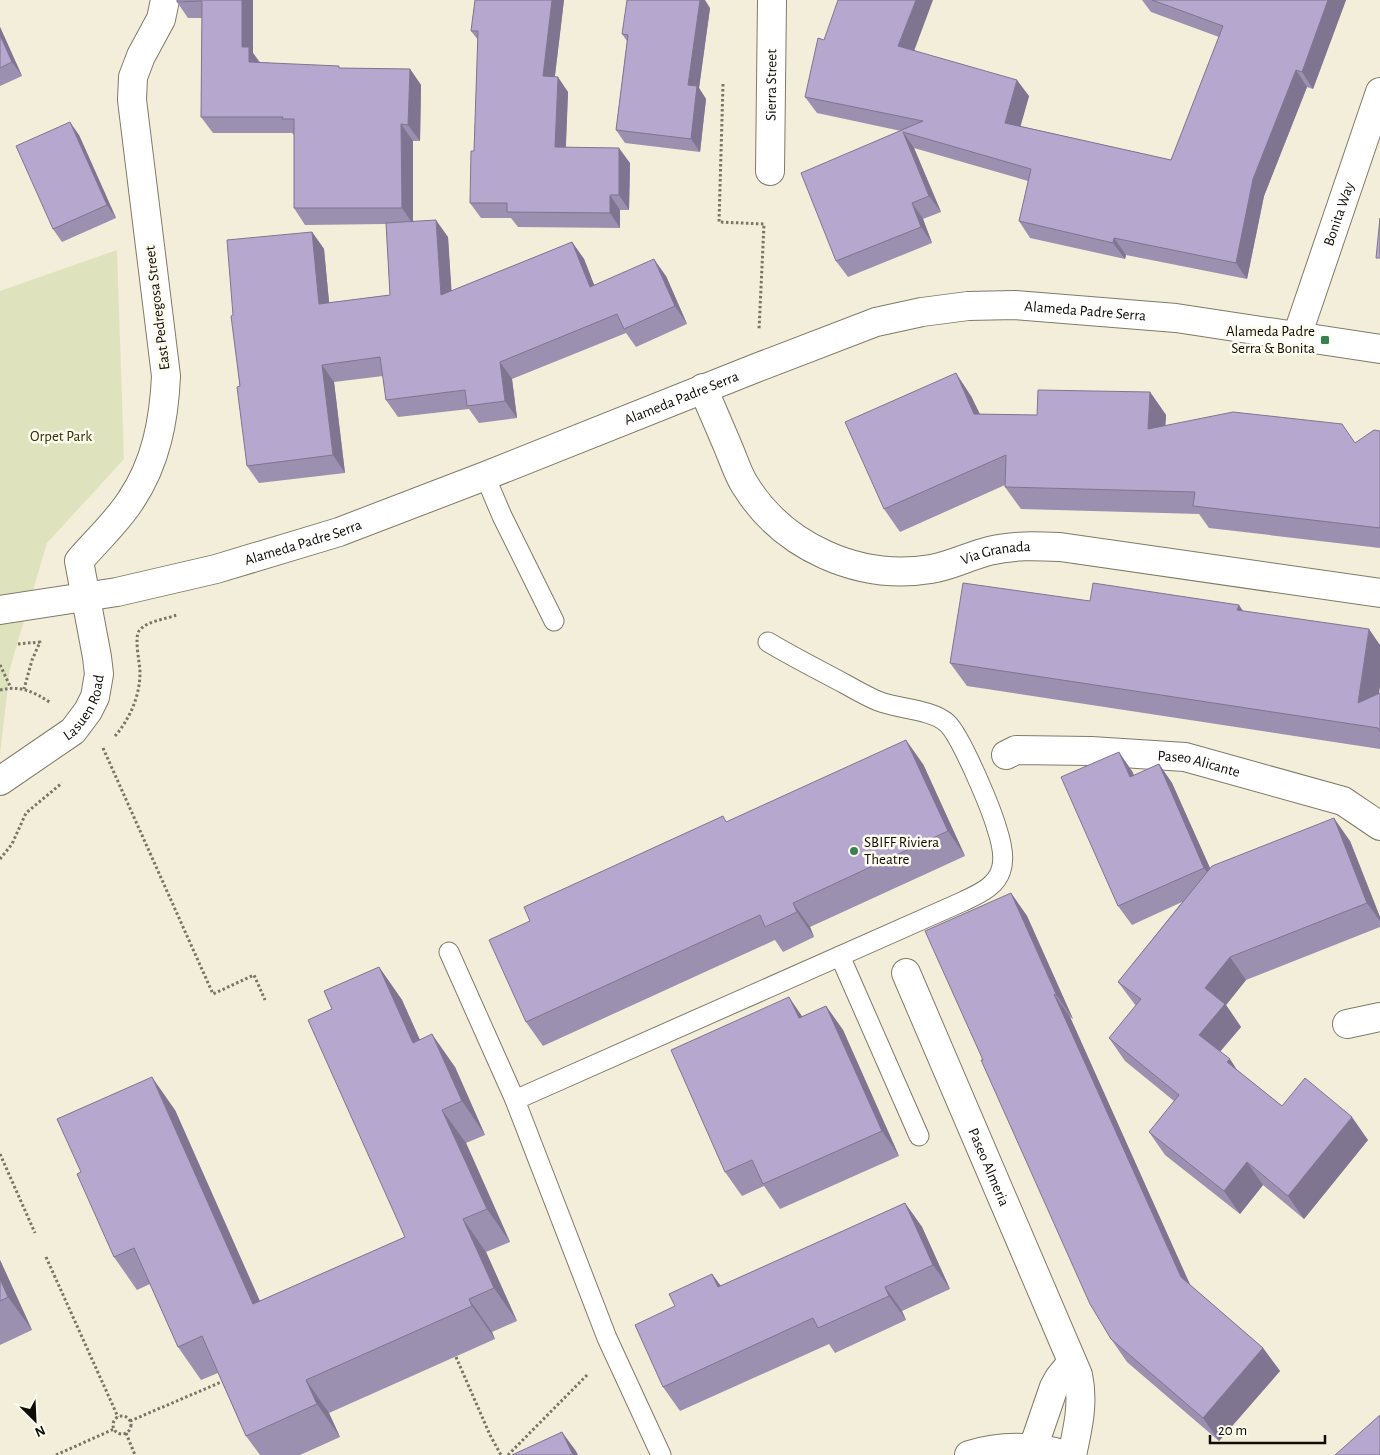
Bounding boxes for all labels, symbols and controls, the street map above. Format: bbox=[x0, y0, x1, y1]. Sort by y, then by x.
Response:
street label: Sierra Street bbox=[764, 49, 779, 121]
street label: Bonita Way bbox=[1321, 180, 1357, 248]
street label: East Pedregosa Street bbox=[142, 245, 173, 371]
street label: Alameda Padre Serra bbox=[1024, 299, 1147, 324]
place label: Alameda Padre Serra & Bonita bbox=[1226, 324, 1315, 356]
marker: Alameda Padre Serra & Bonita bbox=[1319, 334, 1331, 346]
street label: Alameda Padre Serra bbox=[622, 369, 741, 428]
park label: Orpet Park bbox=[30, 429, 92, 444]
street label: Alameda Padre Serra bbox=[243, 517, 364, 568]
street label: Via Granada bbox=[959, 539, 1031, 568]
street label: Lasuen Road bbox=[61, 673, 107, 743]
street label: Paseo Alicante bbox=[1157, 748, 1242, 780]
place label: SBIFF Riviera Theatre bbox=[864, 835, 939, 867]
marker: SBIFF Riviera Theatre bbox=[848, 845, 860, 857]
street label: Paseo Almeria bbox=[965, 1126, 1012, 1209]
north arrow bbox=[10, 1395, 60, 1445]
scale bar bbox=[1210, 1412, 1325, 1444]
text: N bbox=[33, 1423, 47, 1439]
text: 20 m bbox=[1218, 1423, 1247, 1438]

